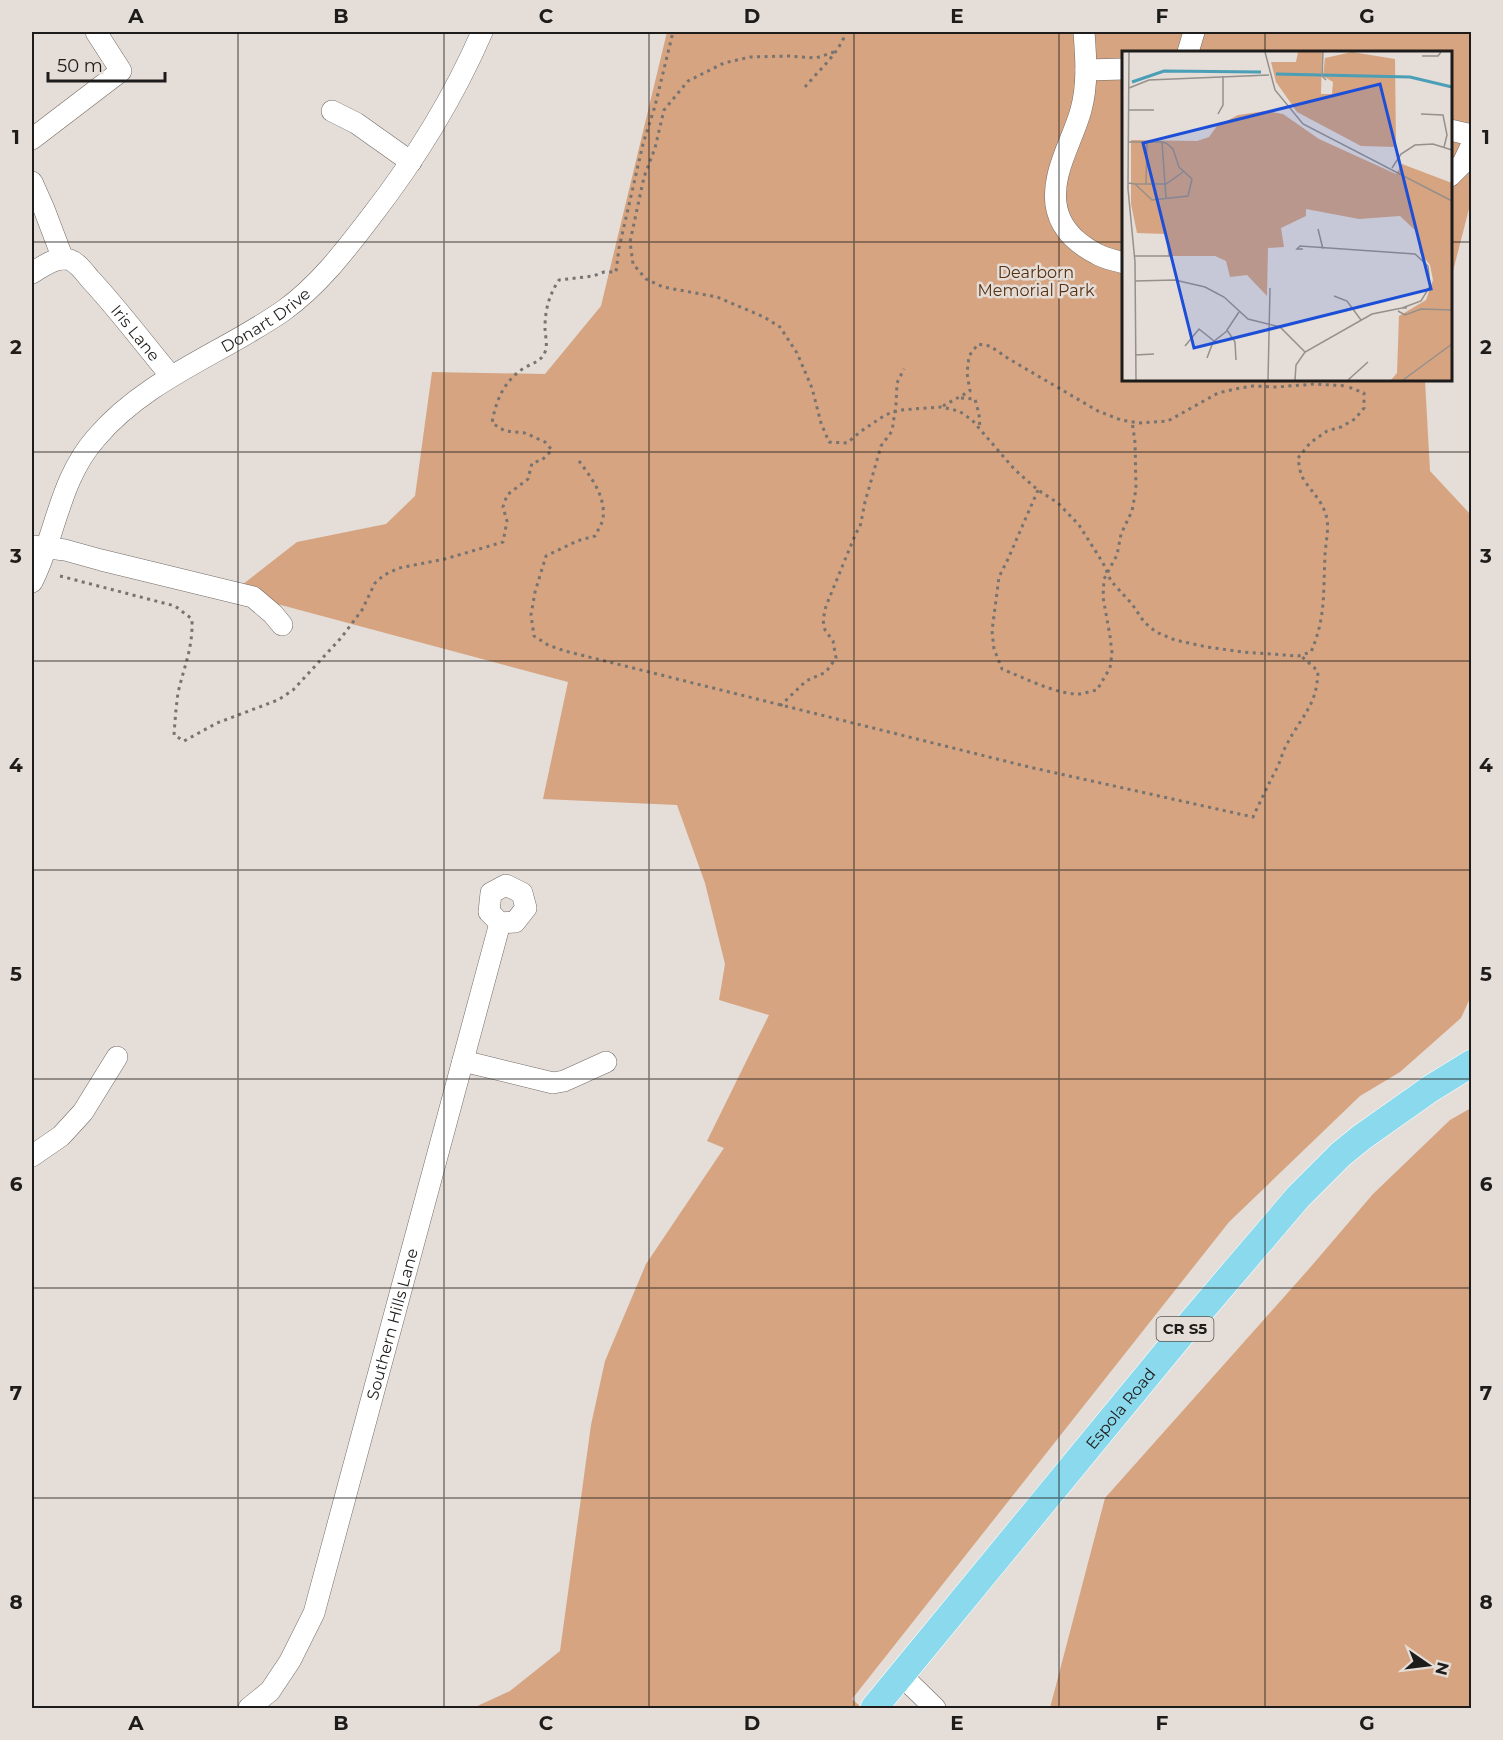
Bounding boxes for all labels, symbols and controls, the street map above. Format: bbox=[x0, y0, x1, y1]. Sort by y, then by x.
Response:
text: A bbox=[127, 4, 144, 28]
text: B bbox=[333, 4, 349, 28]
text: C bbox=[539, 4, 554, 28]
text: D bbox=[744, 4, 760, 28]
text: E bbox=[950, 4, 964, 28]
text: F bbox=[1156, 4, 1169, 28]
text: G bbox=[1359, 4, 1375, 28]
scale bar bbox=[48, 45, 165, 83]
inset map bbox=[1122, 51, 1452, 381]
text: 50 m bbox=[57, 55, 103, 77]
text: 1 bbox=[12, 125, 20, 149]
text: 1 bbox=[1482, 125, 1490, 149]
park label: Dearborn Memorial Park bbox=[977, 263, 1095, 300]
street label: Donart Drive bbox=[218, 284, 314, 356]
street label: Iris Lane bbox=[107, 301, 164, 365]
text: 2 bbox=[10, 335, 22, 359]
text: 2 bbox=[1480, 335, 1492, 359]
text: 3 bbox=[9, 544, 22, 568]
text: 3 bbox=[1479, 544, 1492, 568]
text: 4 bbox=[9, 753, 23, 777]
text: 4 bbox=[1479, 753, 1493, 777]
text: 5 bbox=[10, 962, 22, 986]
text: 5 bbox=[1480, 962, 1492, 986]
text: 6 bbox=[10, 1172, 23, 1196]
text: 6 bbox=[1480, 1172, 1493, 1196]
street label: Southern Hills Lane bbox=[363, 1246, 422, 1402]
road number: CR S5 bbox=[1156, 1317, 1214, 1341]
street label: Espola Road bbox=[1082, 1364, 1160, 1453]
text: 7 bbox=[10, 1381, 22, 1405]
text: 7 bbox=[1480, 1381, 1492, 1405]
text: 8 bbox=[9, 1590, 23, 1614]
text: 8 bbox=[1479, 1590, 1493, 1614]
north arrow bbox=[1398, 1635, 1458, 1695]
text: N bbox=[1431, 1660, 1453, 1677]
text: A bbox=[127, 1711, 144, 1735]
text: B bbox=[333, 1711, 349, 1735]
text: C bbox=[539, 1711, 554, 1735]
text: D bbox=[744, 1711, 760, 1735]
text: E bbox=[950, 1711, 964, 1735]
text: F bbox=[1156, 1711, 1169, 1735]
text: G bbox=[1359, 1711, 1375, 1735]

